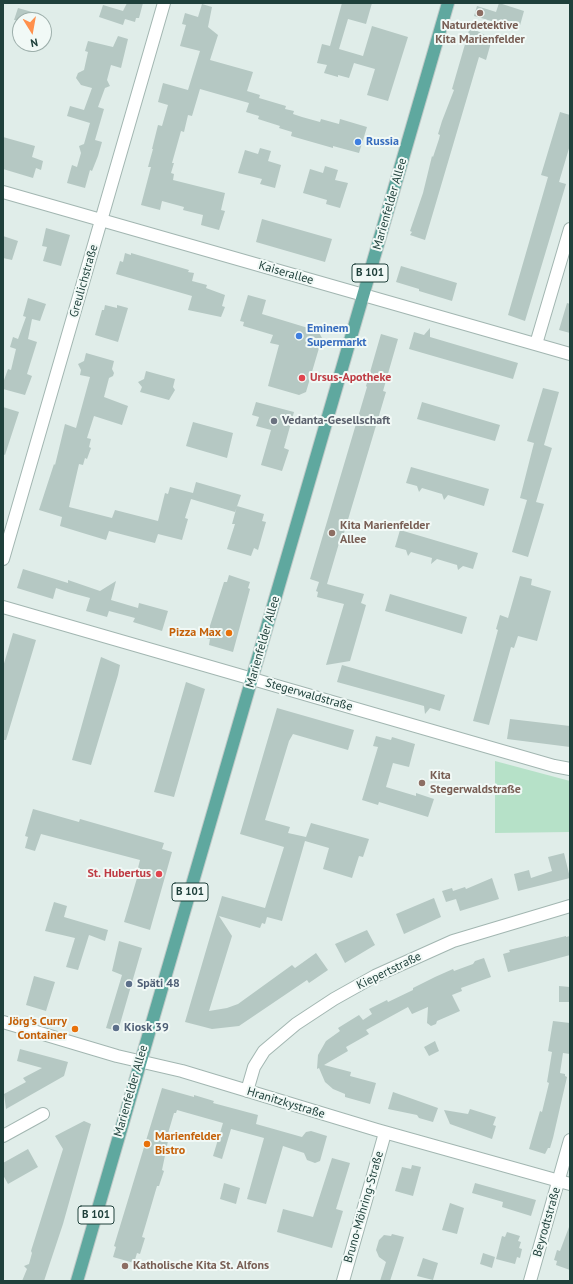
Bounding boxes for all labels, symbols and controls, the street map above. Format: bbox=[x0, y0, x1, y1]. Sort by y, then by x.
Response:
marker: Naturdetektive Kita Marienfelder bbox=[475, 8, 485, 18]
north arrow bbox=[12, 12, 52, 52]
place label: Naturdetektive Kita Marienfelder bbox=[435, 19, 525, 47]
text: N bbox=[29, 35, 39, 50]
place label: Russia bbox=[366, 135, 399, 149]
marker: Russia bbox=[353, 137, 363, 147]
street label: Marienfelder Allee bbox=[370, 157, 410, 251]
street label: Greulichstraße bbox=[67, 243, 101, 319]
street label: Kaiserallee bbox=[257, 258, 315, 288]
road number: B 101 bbox=[352, 264, 388, 282]
place label: Eminem Supermarkt bbox=[307, 322, 367, 350]
marker: Eminem Supermarkt bbox=[294, 331, 304, 341]
place label: Ursus-Apotheke bbox=[310, 371, 391, 385]
marker: Ursus-Apotheke bbox=[297, 373, 307, 383]
place label: Vedanta-Gesellschaft bbox=[282, 414, 390, 428]
marker: Vedanta-Gesellschaft bbox=[269, 416, 279, 426]
place label: Kita Marienfelder Allee bbox=[340, 519, 430, 547]
marker: Kita Marienfelder Allee bbox=[327, 528, 337, 538]
street label: Marienfelder Allee bbox=[243, 595, 283, 689]
place label: Pizza Max bbox=[169, 626, 221, 640]
marker: Pizza Max bbox=[224, 628, 234, 638]
street label: Stegerwaldstraße bbox=[264, 676, 354, 714]
place label: Kita Stegerwaldstraße bbox=[430, 769, 521, 797]
marker: Kita Stegerwaldstraße bbox=[417, 778, 427, 788]
place label: St. Hubertus bbox=[87, 867, 151, 881]
marker: St. Hubertus bbox=[154, 869, 164, 879]
road number: B 101 bbox=[172, 883, 208, 901]
street label: Kiepertstraße bbox=[354, 949, 424, 993]
place label: Späti 48 bbox=[137, 977, 180, 991]
marker: Späti 48 bbox=[124, 979, 134, 989]
place label: Jörg's Curry Container bbox=[8, 1015, 67, 1043]
place label: Kiosk 39 bbox=[124, 1021, 169, 1035]
marker: Kiosk 39 bbox=[111, 1023, 121, 1033]
marker: Jörg's Curry Container bbox=[70, 1024, 80, 1034]
street label: Marienfelder Allee bbox=[111, 1044, 151, 1138]
street label: Hranitzkystraße bbox=[245, 1084, 327, 1122]
place label: Marienfelder Bistro bbox=[155, 1130, 221, 1158]
marker: Marienfelder Bistro bbox=[142, 1139, 152, 1149]
street label: Bruno-Möhring-Straße bbox=[341, 1149, 387, 1265]
street label: Beyrodtstraße bbox=[530, 1185, 564, 1259]
road number: B 101 bbox=[78, 1206, 114, 1224]
place label: Katholische Kita St. Alfons bbox=[133, 1259, 269, 1273]
marker: Katholische Kita St. Alfons bbox=[120, 1261, 130, 1271]

